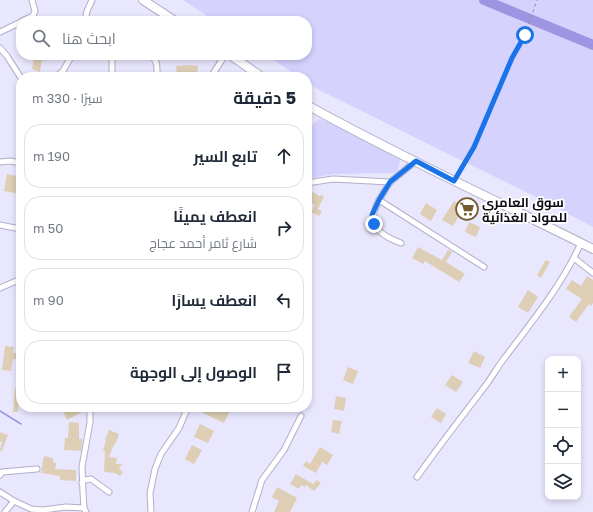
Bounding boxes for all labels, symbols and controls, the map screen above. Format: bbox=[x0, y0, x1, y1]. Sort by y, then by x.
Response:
search box bbox=[16, 16, 312, 60]
route start bbox=[516, 26, 534, 44]
icon: search bbox=[30, 27, 52, 49]
text: ابحث هنا bbox=[62, 29, 116, 47]
text: 5 دقيقة bbox=[233, 87, 296, 108]
text: سيرًا · 330 m bbox=[32, 90, 102, 106]
icon: ahead bbox=[273, 145, 295, 167]
text: تابع السير bbox=[194, 147, 257, 165]
text: 190 m bbox=[33, 148, 70, 164]
place label: سوق العامري للمواد الغذائية bbox=[482, 194, 567, 226]
supermarket icon: سوق العامري للمواد الغذائية bbox=[454, 196, 480, 222]
text: انعطف يمينًا bbox=[173, 207, 257, 225]
route end bbox=[365, 215, 383, 233]
icon: right bbox=[273, 217, 295, 239]
text: 50 m bbox=[33, 220, 63, 236]
text: شارع ثامر أحمد عجاج bbox=[149, 235, 257, 251]
icon: left bbox=[273, 289, 295, 311]
text: انعطف يسارًا bbox=[171, 291, 257, 309]
text: 90 m bbox=[33, 292, 64, 308]
map controls bbox=[545, 356, 581, 500]
button: + bbox=[545, 356, 581, 392]
icon: arrive bbox=[273, 361, 295, 383]
text: الوصول إلى الوجهة bbox=[130, 363, 257, 381]
button: − bbox=[545, 392, 581, 428]
button: locate bbox=[545, 428, 581, 464]
button: layers bbox=[545, 464, 581, 500]

